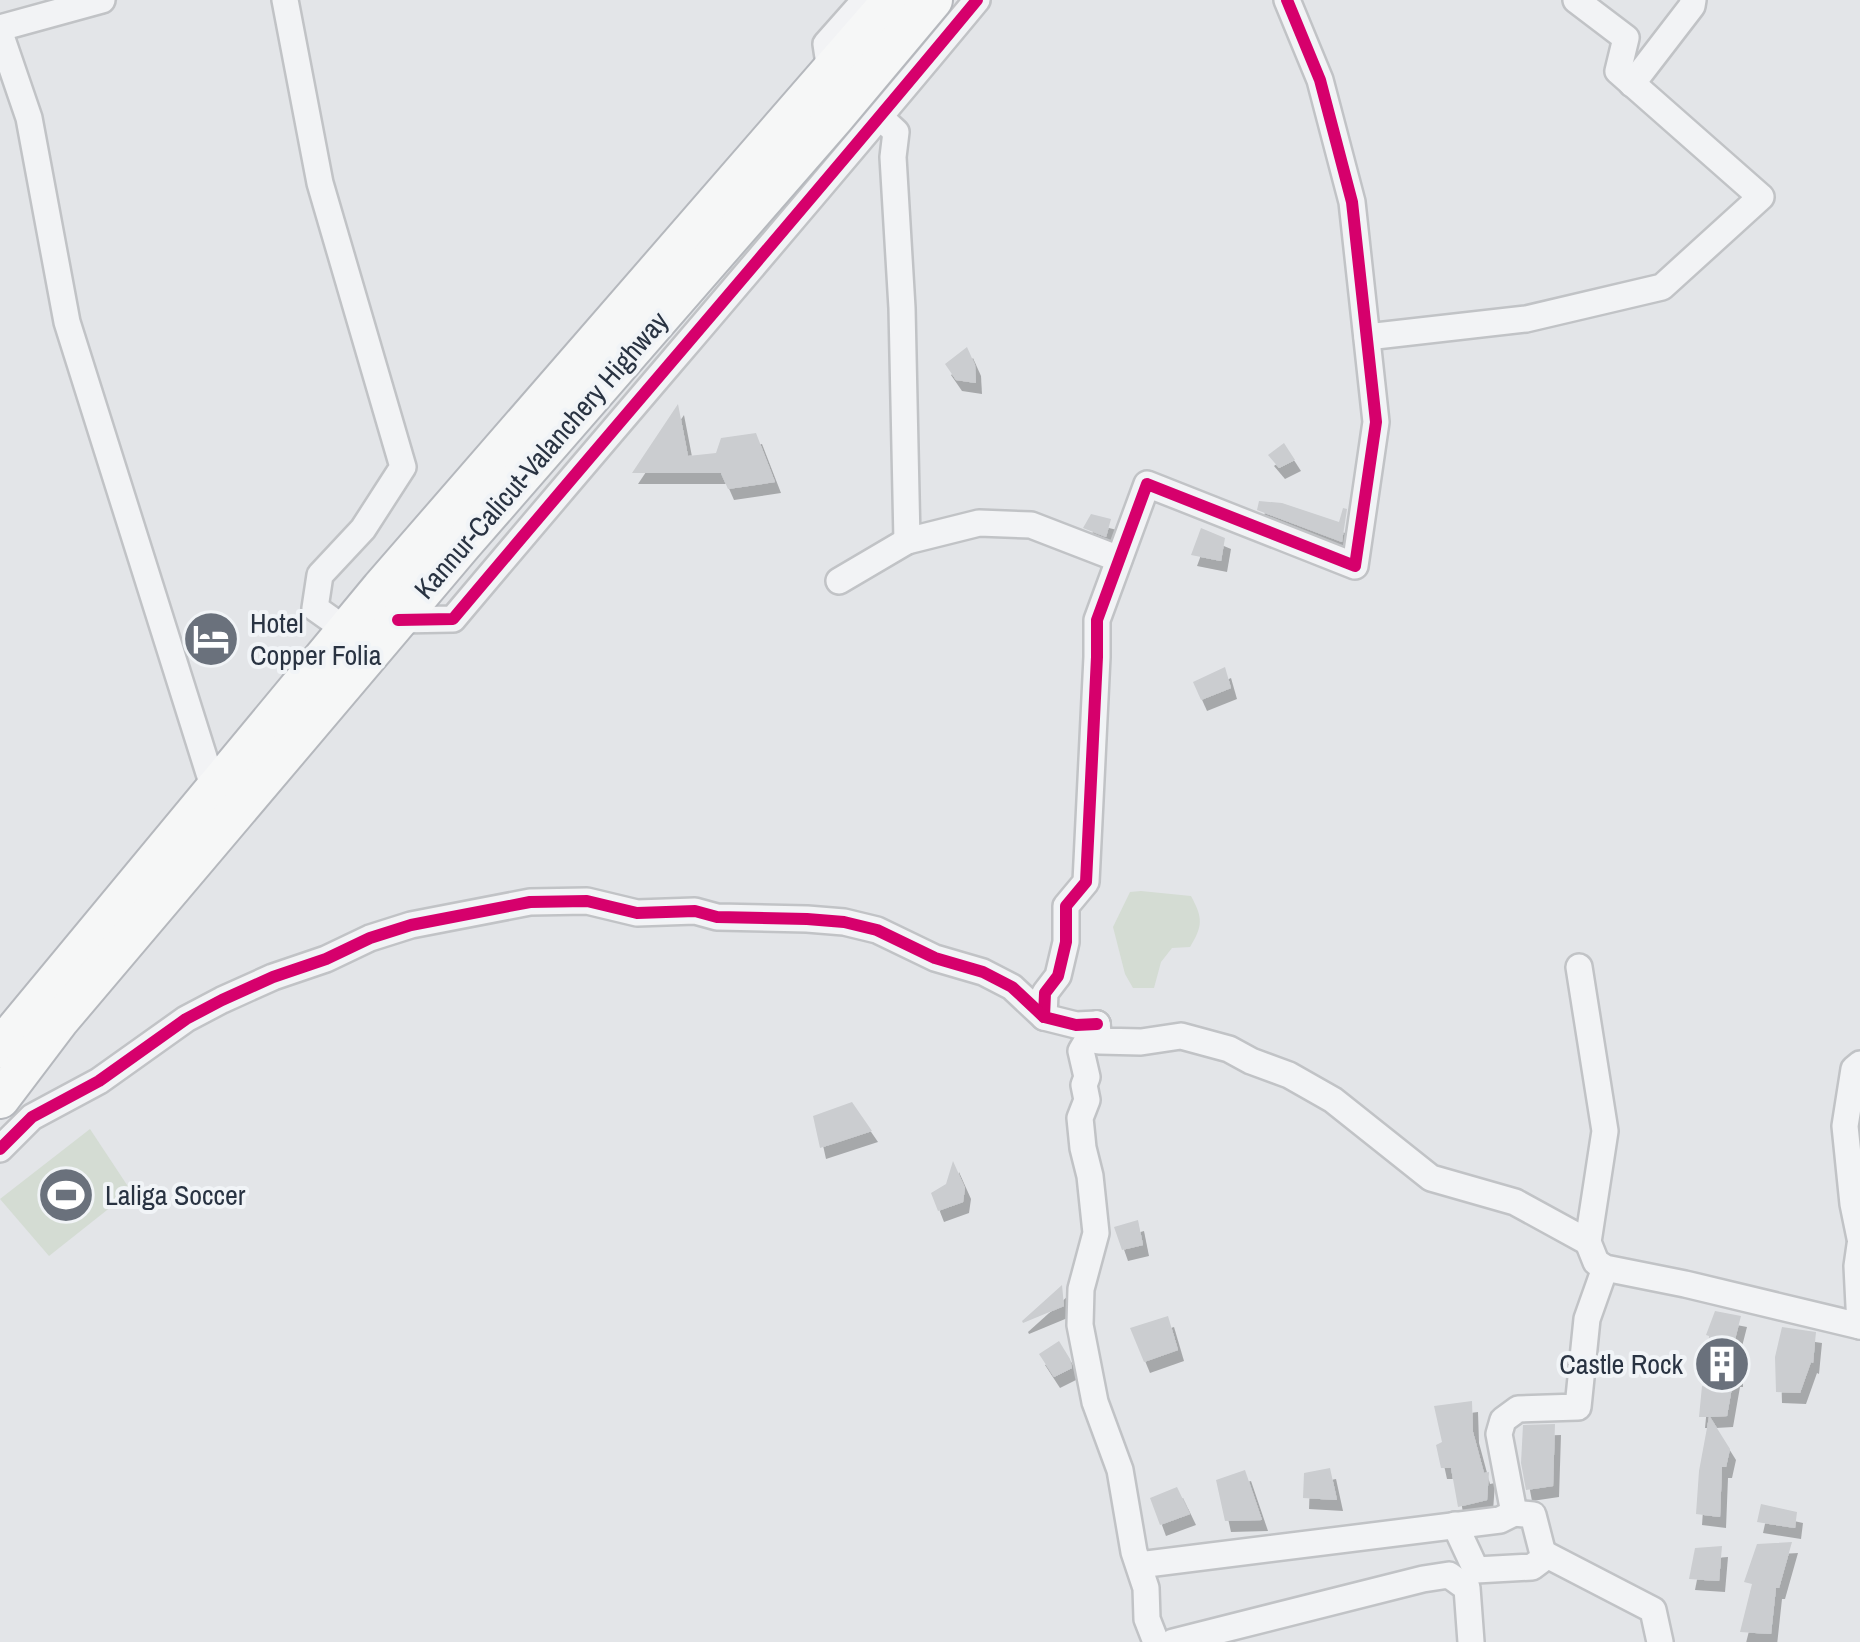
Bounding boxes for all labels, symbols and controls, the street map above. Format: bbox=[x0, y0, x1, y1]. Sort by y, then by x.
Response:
street label: Kannur-Calicut-Valanchery Highway bbox=[405, 303, 677, 607]
place label: Hotel Copper Folia bbox=[250, 604, 382, 674]
hotel icon: Hotel Copper Folia bbox=[181, 609, 241, 669]
sports icon: Laliga Soccer bbox=[36, 1165, 96, 1225]
place label: Laliga Soccer bbox=[105, 1176, 246, 1214]
building icon: Castle Rock bbox=[1692, 1334, 1752, 1394]
place label: Castle Rock bbox=[1559, 1345, 1684, 1383]

